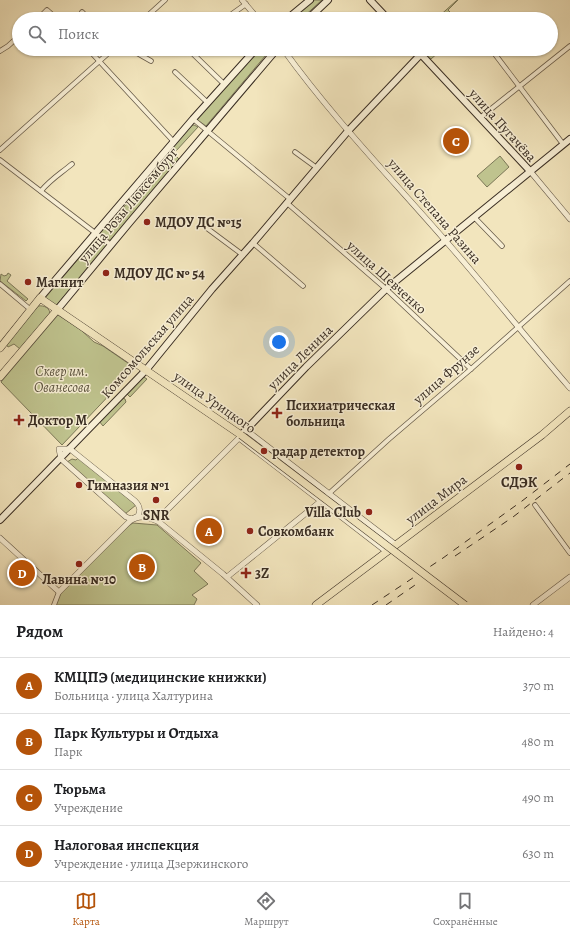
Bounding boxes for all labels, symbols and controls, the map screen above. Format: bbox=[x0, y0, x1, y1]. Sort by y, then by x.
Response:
search box bbox=[12, 12, 558, 56]
icon: search bbox=[26, 23, 48, 45]
text: Поиск bbox=[58, 24, 99, 44]
street label: улица Пугачёва bbox=[464, 84, 541, 167]
pin: C bbox=[443, 126, 469, 156]
street label: улица Розы Люксембург bbox=[74, 143, 182, 268]
street label: улица Степана Разина bbox=[383, 154, 486, 269]
place label: МДОУ ДС №15 bbox=[155, 213, 242, 232]
marker: МДОУ ДС №15 bbox=[142, 217, 152, 227]
street label: улица Шевченко bbox=[342, 236, 431, 318]
place label: МДОУ ДС № 54 bbox=[114, 264, 205, 283]
marker: МДОУ ДС № 54 bbox=[101, 268, 111, 278]
place label: Магнит bbox=[36, 273, 84, 292]
marker: Магнит bbox=[23, 277, 33, 287]
street label: Комсомольская улица bbox=[97, 290, 198, 402]
street label: улица Ленина bbox=[263, 320, 337, 395]
your location bbox=[269, 332, 289, 352]
street label: улица Фрунзе bbox=[408, 340, 484, 409]
park label: Сквер им. Ованесова bbox=[34, 362, 90, 397]
street label: улица Урицкого bbox=[169, 366, 260, 438]
place label: Психиатрическая больница bbox=[286, 396, 395, 431]
marker: Психиатрическая больница bbox=[271, 407, 283, 419]
place label: Доктор М bbox=[28, 411, 88, 430]
marker: Доктор М bbox=[13, 414, 25, 426]
place label: радар детектор bbox=[272, 442, 366, 461]
marker: радар детектор bbox=[259, 446, 269, 456]
marker: СДЭК bbox=[514, 462, 524, 472]
street label: улица Мира bbox=[401, 470, 471, 529]
place label: СДЭК bbox=[501, 473, 538, 492]
place label: Гимназия №1 bbox=[87, 476, 169, 495]
marker: Гимназия №1 bbox=[74, 480, 84, 490]
marker: SNR bbox=[151, 495, 161, 505]
place label: Villa Club bbox=[304, 503, 361, 522]
place label: SNR bbox=[143, 506, 169, 525]
marker: Villa Club bbox=[364, 507, 374, 517]
pin: A bbox=[196, 516, 222, 546]
place label: Совкомбанк bbox=[258, 522, 334, 541]
marker: Совкомбанк bbox=[245, 526, 255, 536]
pin: B bbox=[129, 552, 155, 582]
pin: D bbox=[9, 558, 35, 588]
marker: Лавина №10 bbox=[74, 559, 84, 569]
place label: 3Z bbox=[255, 564, 269, 583]
marker: 3Z bbox=[240, 567, 252, 579]
place label: Лавина №10 bbox=[42, 570, 116, 589]
text: Рядом bbox=[16, 620, 63, 643]
text: Найдено: 4 bbox=[493, 623, 554, 640]
text: КМЦПЭ (медицинские книжки) bbox=[54, 667, 266, 687]
text: A bbox=[25, 677, 33, 694]
text: 370 m bbox=[523, 677, 554, 694]
text: Больница · улица Халтурина bbox=[54, 687, 213, 704]
text: Парк Культуры и Отдыха bbox=[54, 723, 219, 743]
text: B bbox=[25, 733, 33, 750]
text: 480 m bbox=[521, 733, 554, 750]
text: Парк bbox=[54, 743, 83, 760]
text: Тюрьма bbox=[54, 779, 106, 799]
text: C bbox=[25, 789, 33, 806]
text: 490 m bbox=[522, 789, 554, 806]
text: Учреждение bbox=[54, 799, 123, 816]
text: Налоговая инспекция bbox=[54, 835, 199, 855]
text: D bbox=[24, 845, 34, 862]
text: 630 m bbox=[522, 845, 554, 862]
text: Учреждение · улица Дзержинского bbox=[54, 855, 248, 872]
tab: Карта bbox=[72, 890, 100, 929]
tab: Маршрут bbox=[244, 890, 289, 929]
tab: Сохранённые bbox=[433, 890, 498, 929]

